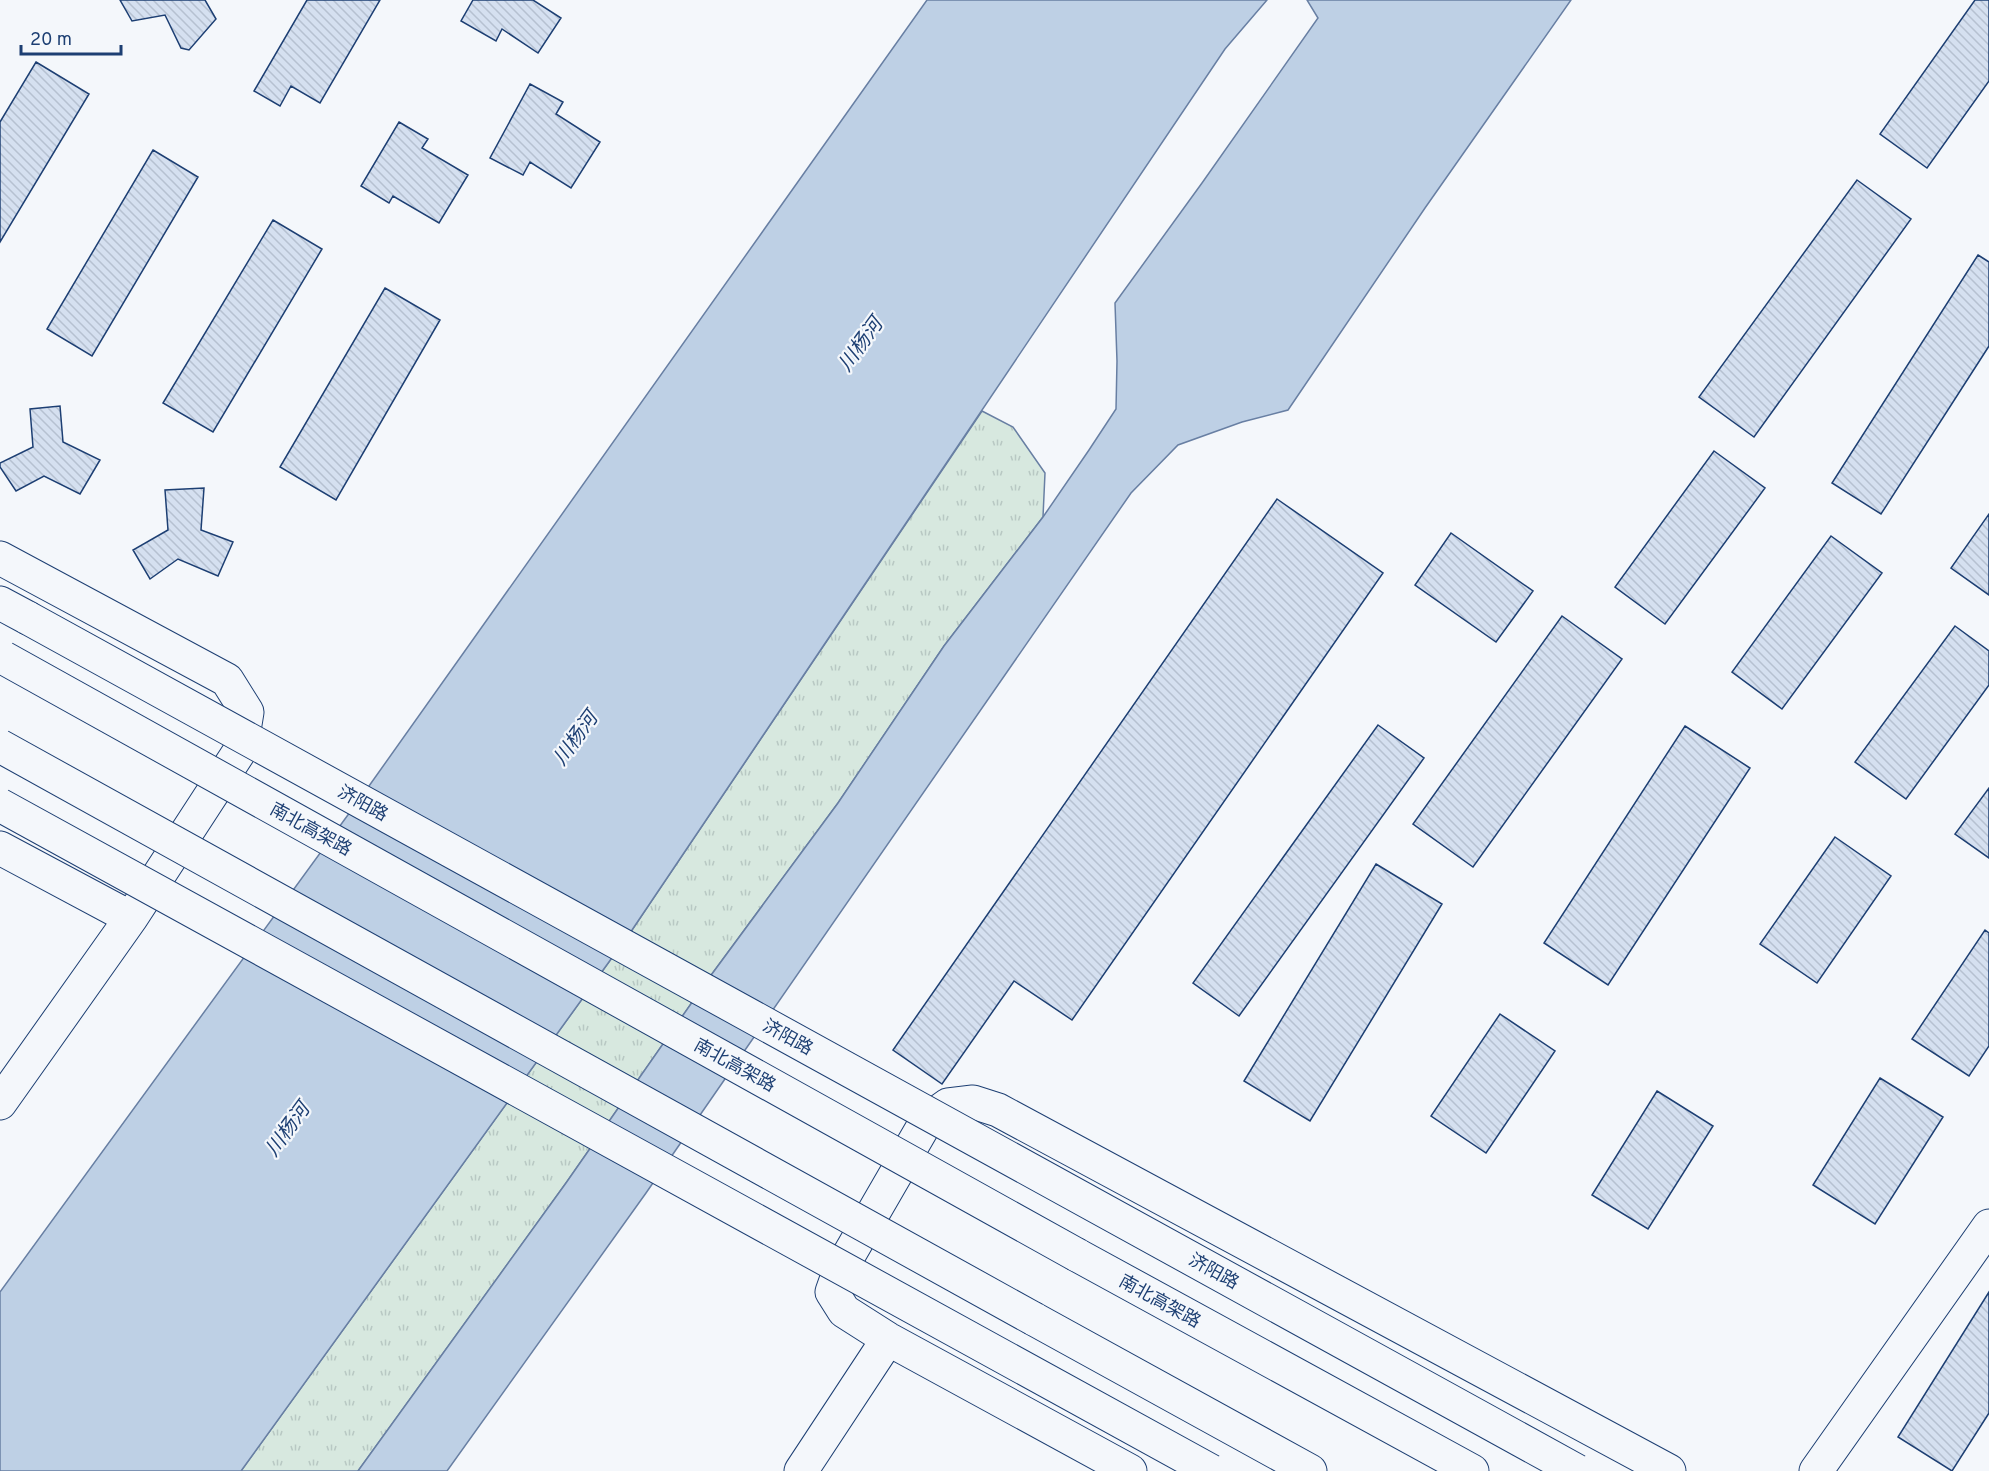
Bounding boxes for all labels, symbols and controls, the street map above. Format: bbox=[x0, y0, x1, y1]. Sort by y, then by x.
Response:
scale bar bbox=[21, 18, 122, 56]
text: 20 m bbox=[30, 29, 72, 52]
water label: 川杨河 bbox=[833, 310, 892, 377]
water label: 川杨河 bbox=[548, 704, 607, 771]
street label: 济阳路 bbox=[333, 781, 391, 827]
street label: 南北高架路 bbox=[265, 798, 355, 862]
street label: 济阳路 bbox=[758, 1015, 816, 1061]
street label: 南北高架路 bbox=[689, 1034, 779, 1098]
water label: 川杨河 bbox=[260, 1095, 319, 1162]
street label: 济阳路 bbox=[1184, 1249, 1242, 1295]
street label: 南北高架路 bbox=[1114, 1270, 1204, 1334]

